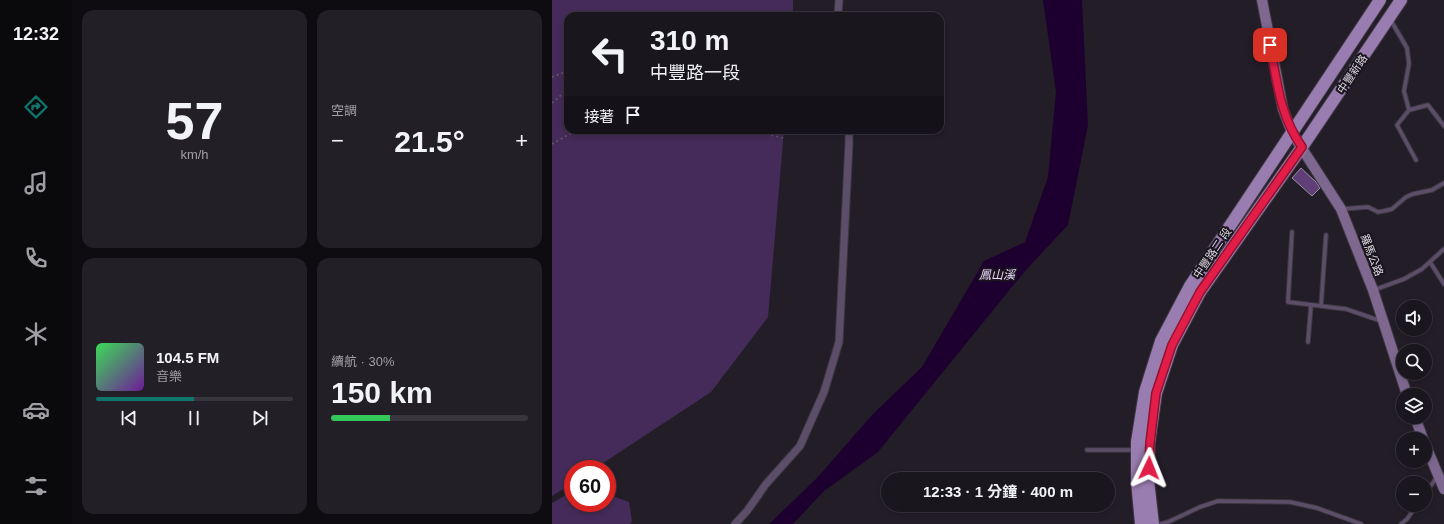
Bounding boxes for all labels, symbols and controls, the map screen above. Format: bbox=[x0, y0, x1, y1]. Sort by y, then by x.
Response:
text: 12:32 bbox=[13, 24, 59, 44]
text: 310 m bbox=[650, 25, 729, 56]
icon: left bbox=[584, 28, 636, 80]
pin bbox=[1253, 28, 1287, 62]
icon: arrive bbox=[1259, 34, 1281, 56]
street label: 中豐新路 bbox=[1335, 52, 1369, 96]
text: 中豐路一段 bbox=[650, 63, 740, 83]
text: 57 bbox=[166, 92, 223, 150]
icon: directions bbox=[22, 93, 50, 121]
text: 空調 bbox=[331, 103, 357, 118]
icon: arrive bbox=[622, 104, 644, 126]
text: 接著 bbox=[584, 108, 614, 125]
text: 21.5° bbox=[394, 125, 465, 158]
text: − bbox=[331, 128, 344, 153]
text: + bbox=[515, 128, 528, 153]
text: km/h bbox=[180, 147, 209, 162]
icon: music bbox=[22, 169, 50, 197]
street label: 中豐路二 段 bbox=[1191, 226, 1233, 280]
street label: 羅馬公路 bbox=[1359, 232, 1385, 278]
icon: phone bbox=[22, 244, 50, 272]
water label: 鳳山溪 bbox=[979, 268, 1017, 282]
map controls bbox=[1396, 300, 1432, 512]
button: sound bbox=[1396, 300, 1432, 336]
icon: climate bbox=[22, 320, 50, 348]
button: search bbox=[1396, 344, 1432, 380]
text: 104.5 FM bbox=[156, 349, 219, 366]
text: 續航 · 30% bbox=[331, 354, 395, 369]
text: 音樂 bbox=[156, 369, 182, 384]
text: 150 km bbox=[331, 376, 433, 409]
button: layers bbox=[1396, 388, 1432, 424]
icon: car bbox=[22, 396, 50, 424]
icon: previous bbox=[118, 407, 140, 429]
icon: pause bbox=[183, 407, 205, 429]
icon: next bbox=[249, 407, 271, 429]
button: + bbox=[1396, 432, 1432, 468]
position arrow bbox=[1128, 447, 1170, 489]
speed limit sign: 60 bbox=[564, 460, 616, 512]
icon: filters bbox=[22, 472, 50, 500]
button: − bbox=[1396, 476, 1432, 512]
text: 12:33 · 1 分鐘 · 400 m bbox=[923, 483, 1073, 500]

